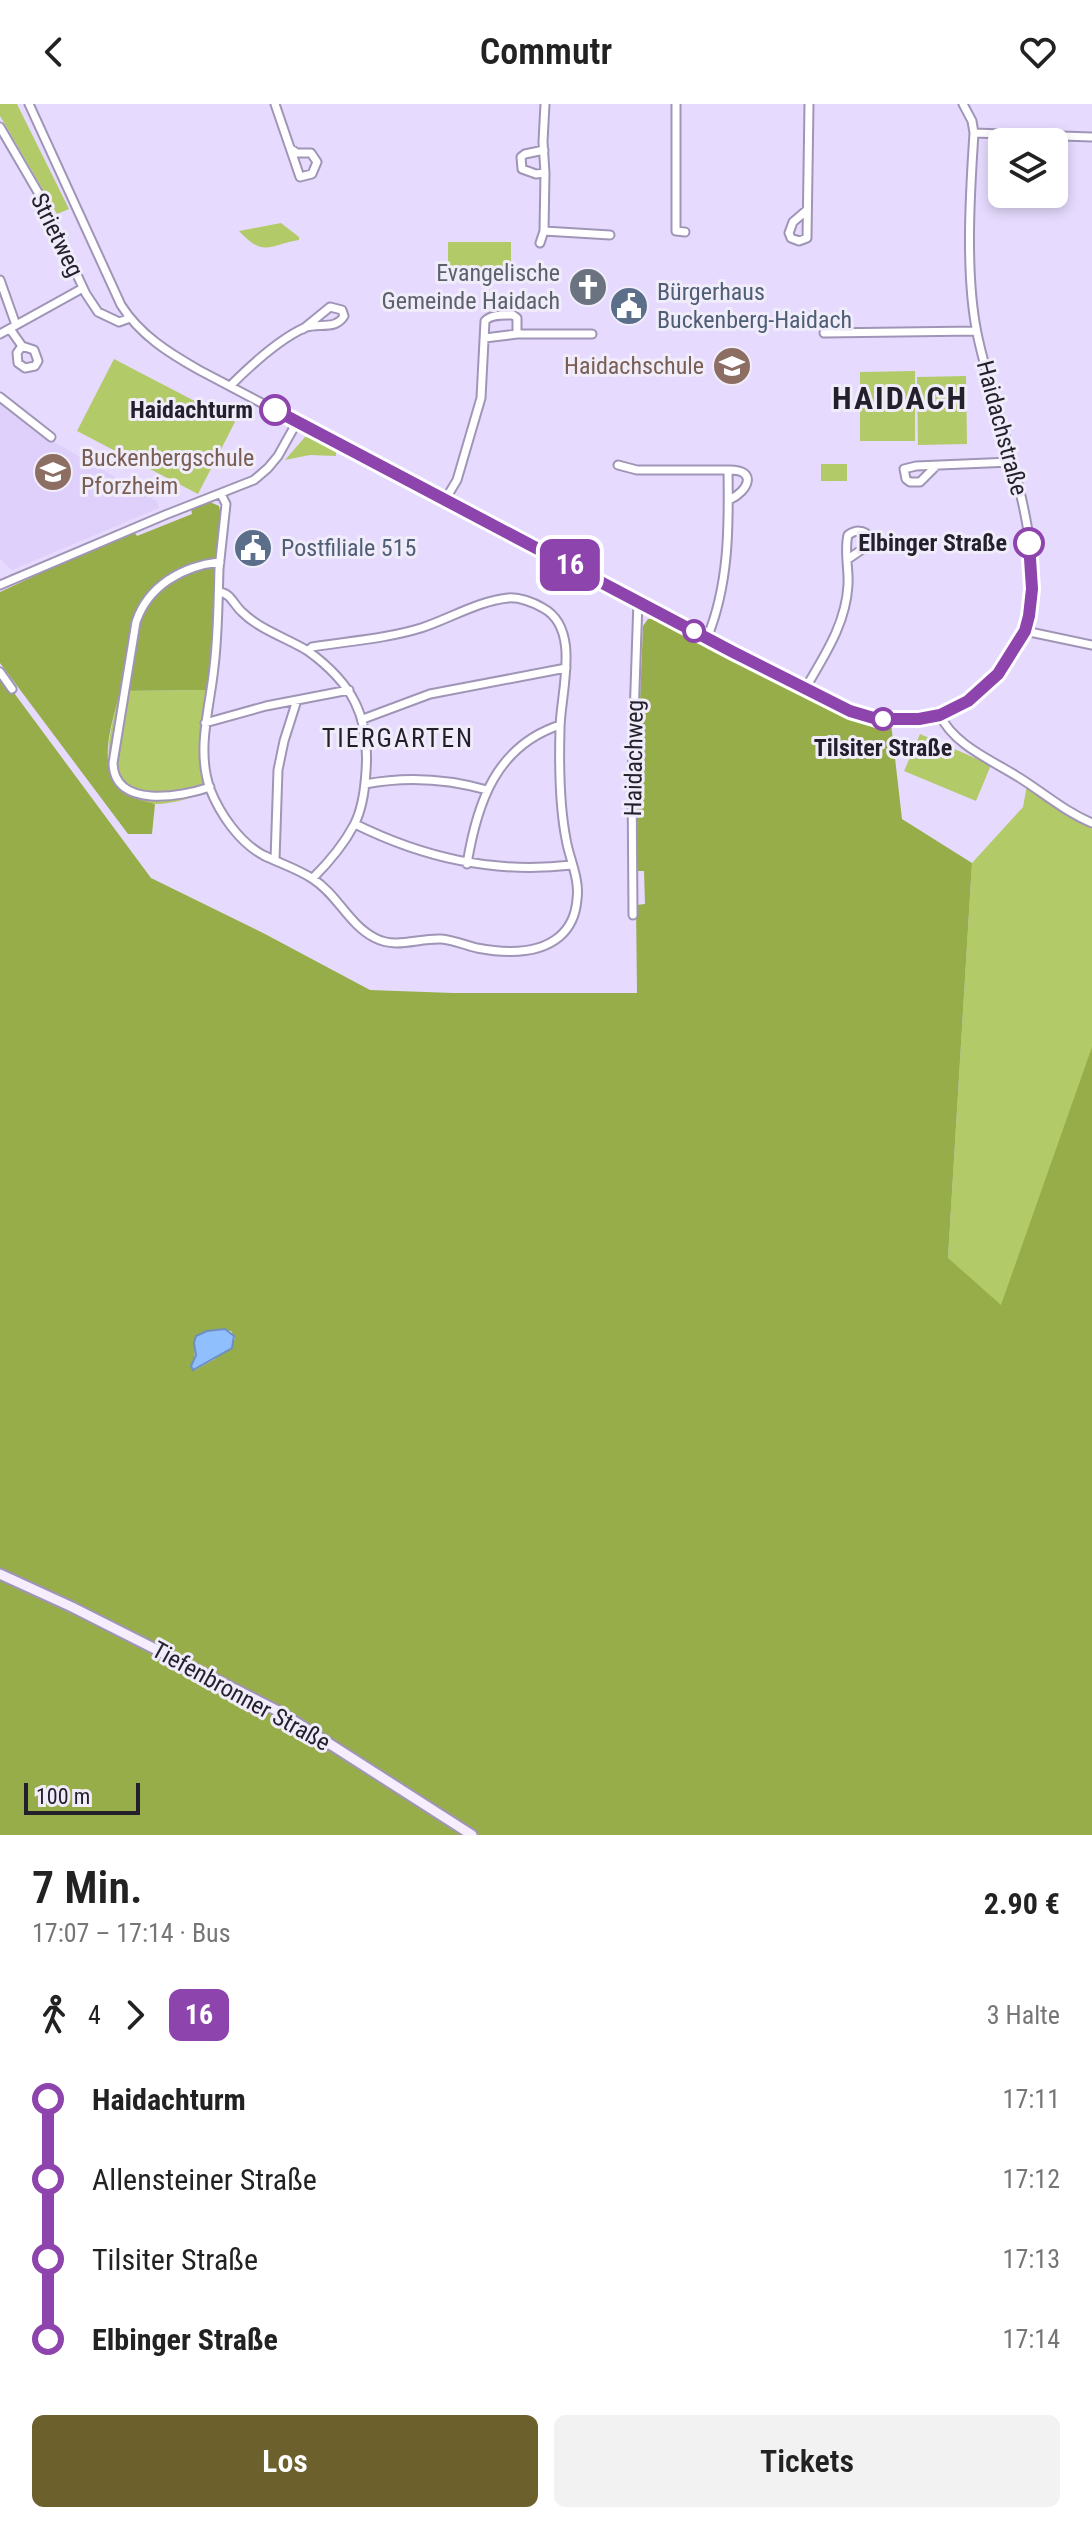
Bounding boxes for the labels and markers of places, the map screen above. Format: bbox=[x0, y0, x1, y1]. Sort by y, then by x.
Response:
place label: Evangelische Gemeinde Haidach bbox=[381, 259, 560, 315]
church icon: Evangelische Gemeinde Haidach bbox=[567, 266, 609, 308]
place label: Bürgerhaus Buckenberg-Haidach bbox=[657, 278, 852, 334]
public building icon: Bürgerhaus Buckenberg-Haidach bbox=[608, 285, 650, 327]
school or university icon: Haidachschule bbox=[711, 345, 753, 387]
place label: Haidachschule bbox=[564, 352, 704, 380]
marker: Haidachturm bbox=[260, 395, 290, 425]
place label: Haidachturm bbox=[130, 396, 253, 424]
place label: Buckenbergschule Pforzheim bbox=[81, 444, 254, 500]
school or university icon: Buckenbergschule Pforzheim bbox=[32, 451, 74, 493]
public building icon: Postfiliale 515 bbox=[232, 527, 274, 569]
marker: Elbinger Straße bbox=[1014, 528, 1044, 558]
place label: Elbinger Straße bbox=[858, 529, 1007, 557]
place label: Postfiliale 515 bbox=[281, 534, 416, 562]
unlabelled marker bbox=[683, 620, 705, 642]
marker: Tilsiter Straße bbox=[872, 708, 894, 730]
place label: Tilsiter Straße bbox=[814, 734, 952, 762]

